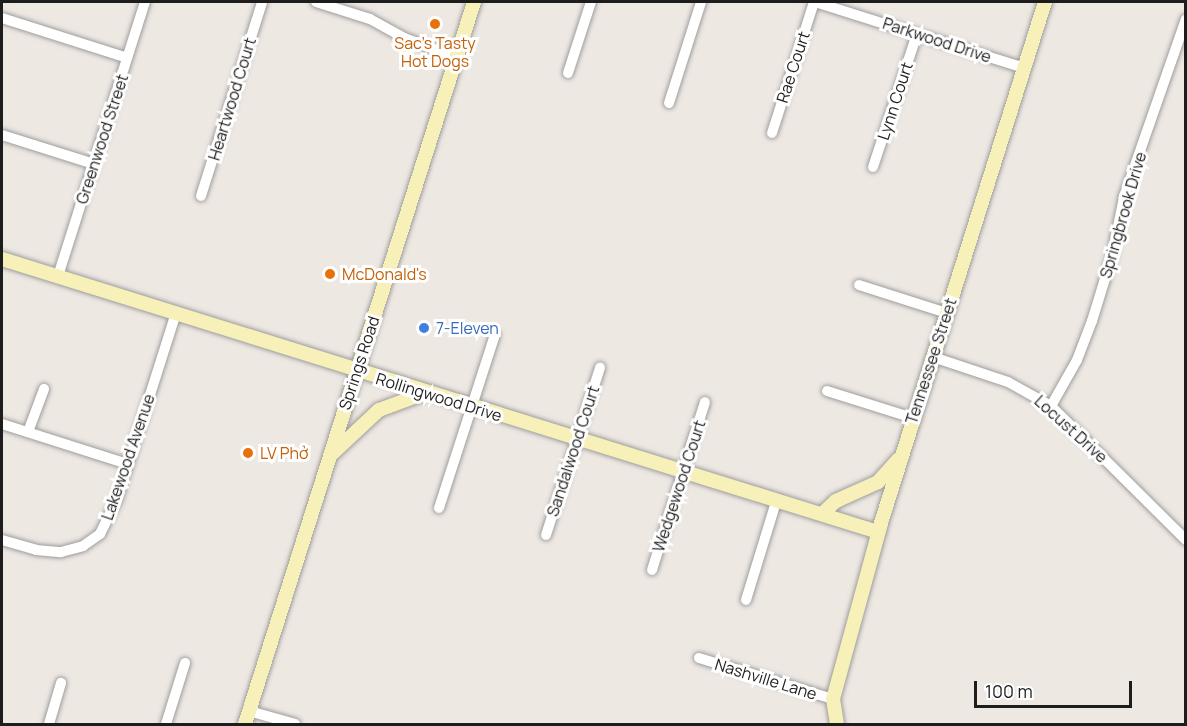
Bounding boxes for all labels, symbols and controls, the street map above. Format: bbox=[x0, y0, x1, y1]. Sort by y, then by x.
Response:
street label: Parkwood Drive bbox=[880, 13, 994, 67]
marker: Sac's Tasty Hot Dogs bbox=[428, 17, 442, 31]
street label: Rae Court bbox=[772, 29, 814, 105]
place label: Sac's Tasty Hot Dogs bbox=[394, 33, 476, 71]
street label: Heartwood Court bbox=[204, 35, 260, 163]
street label: Lynn Court bbox=[873, 60, 917, 142]
street label: Greenwood Street bbox=[72, 72, 132, 206]
street label: Springbrook Drive bbox=[1096, 150, 1150, 280]
place label: McDonald's bbox=[342, 264, 427, 284]
marker: McDonald's bbox=[323, 267, 337, 281]
street label: Tennessee Street bbox=[902, 296, 960, 426]
street label: Springs Road bbox=[335, 314, 383, 412]
place label: 7-Eleven bbox=[436, 318, 499, 338]
marker: 7-Eleven bbox=[417, 321, 431, 335]
street label: Rollingwood Drive bbox=[374, 369, 504, 425]
street label: Sandalwood Court bbox=[543, 383, 603, 519]
street label: Lakewood Avenue bbox=[97, 391, 159, 523]
street label: Locust Drive bbox=[1031, 391, 1111, 467]
street label: Wedgewood Court bbox=[649, 418, 709, 554]
place label: LV Phở bbox=[260, 443, 308, 463]
marker: LV Phở bbox=[241, 446, 255, 460]
street label: Nashville Lane bbox=[713, 654, 819, 704]
scale bar bbox=[977, 669, 1134, 707]
text: 100 m bbox=[985, 679, 1033, 703]

